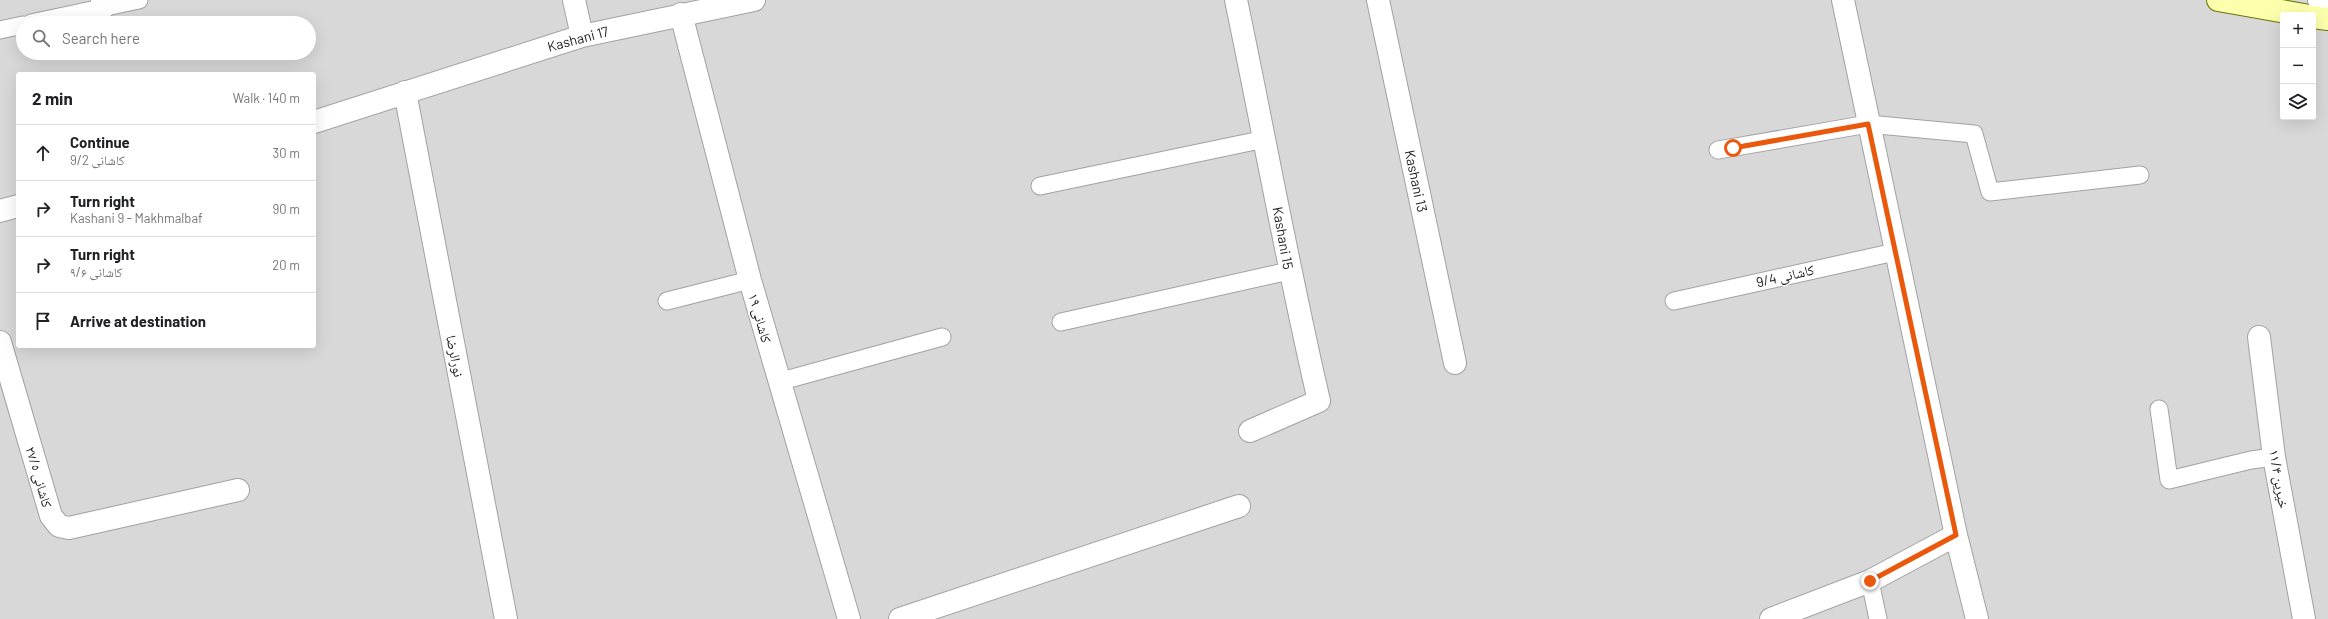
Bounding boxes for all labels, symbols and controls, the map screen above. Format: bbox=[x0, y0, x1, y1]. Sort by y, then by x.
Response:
map controls bbox=[2280, 12, 2316, 120]
button: + bbox=[2280, 12, 2316, 48]
search box bbox=[16, 16, 316, 60]
street label: Kashani 17 bbox=[545, 22, 611, 55]
icon: search bbox=[30, 27, 52, 49]
text: Search here bbox=[62, 29, 140, 47]
button: − bbox=[2280, 48, 2316, 84]
button: layers bbox=[2280, 84, 2316, 120]
text: 2 min bbox=[32, 88, 73, 108]
text: Walk · 140 m bbox=[233, 90, 300, 106]
text: Continue bbox=[70, 133, 130, 151]
route start bbox=[1724, 139, 1742, 157]
icon: ahead bbox=[32, 142, 54, 164]
text: 30 m bbox=[273, 145, 300, 161]
street label: Kashani 13 bbox=[1402, 148, 1431, 214]
text: کاشانی 9/2 bbox=[70, 152, 125, 168]
text: Turn right bbox=[70, 192, 135, 210]
icon: right bbox=[32, 198, 54, 220]
text: 90 m bbox=[273, 201, 300, 217]
street label: Kashani 15 bbox=[1270, 205, 1297, 270]
text: Kashani 9 - Makhmalbaf bbox=[70, 210, 203, 226]
text: Turn right bbox=[70, 245, 135, 263]
icon: right bbox=[32, 254, 54, 276]
text: 20 m bbox=[272, 257, 300, 273]
street label: کاشانی 9/4 bbox=[1754, 261, 1816, 291]
text: کاشانی ۹/۶ bbox=[70, 264, 123, 280]
street label: کاشانی ۱۹ bbox=[744, 291, 776, 345]
icon: arrive bbox=[32, 310, 54, 332]
text: Arrive at destination bbox=[70, 312, 206, 330]
street label: نورالرضا bbox=[442, 334, 468, 379]
street label: کاشانی ٢٧/٥ bbox=[22, 444, 56, 510]
street label: خیرین ۱۱/۴ bbox=[2265, 448, 2293, 510]
route end bbox=[1861, 572, 1879, 590]

